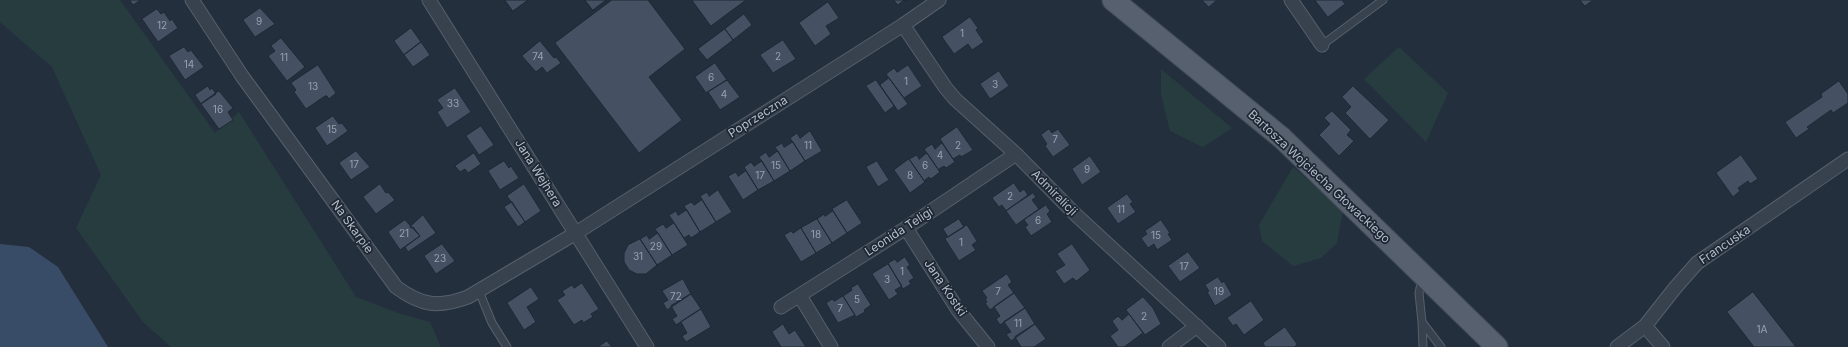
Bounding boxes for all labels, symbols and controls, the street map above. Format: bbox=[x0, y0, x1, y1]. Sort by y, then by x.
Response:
house number: 9 bbox=[256, 16, 262, 28]
house number: 12 bbox=[157, 20, 167, 32]
house number: 1 bbox=[960, 28, 964, 40]
house number: 74 bbox=[532, 51, 544, 63]
house number: 2 bbox=[775, 51, 781, 63]
house number: 11 bbox=[280, 52, 288, 64]
house number: 14 bbox=[184, 59, 194, 71]
house number: 6 bbox=[708, 72, 714, 84]
house number: 1 bbox=[904, 76, 908, 88]
house number: 3 bbox=[992, 79, 998, 91]
house number: 13 bbox=[308, 81, 318, 93]
house number: 4 bbox=[721, 89, 727, 101]
street label: Poprzeczna bbox=[726, 93, 790, 141]
house number: 33 bbox=[447, 98, 459, 110]
house number: 16 bbox=[213, 104, 223, 116]
street label: Bartosza Wojciecha Głowackiego bbox=[1245, 107, 1393, 247]
house number: 15 bbox=[327, 124, 337, 136]
house number: 7 bbox=[1052, 134, 1058, 146]
street label: Jana Wejhera bbox=[511, 136, 565, 210]
house number: 11 bbox=[804, 140, 812, 152]
house number: 2 bbox=[955, 140, 961, 152]
house number: 4 bbox=[937, 150, 943, 162]
house number: 17 bbox=[349, 159, 359, 171]
house number: 15 bbox=[771, 160, 781, 172]
house number: 6 bbox=[922, 160, 928, 172]
house number: 9 bbox=[1084, 164, 1090, 176]
street label: Admiralicji bbox=[1028, 167, 1080, 219]
house number: 17 bbox=[755, 170, 765, 182]
house number: 8 bbox=[907, 170, 913, 182]
house number: 2 bbox=[1007, 191, 1013, 203]
street label: Na Skarpie bbox=[328, 198, 376, 256]
house number: 11 bbox=[1117, 204, 1125, 216]
street label: Leonida Teligi bbox=[862, 205, 936, 259]
house number: 6 bbox=[1035, 215, 1041, 227]
street label: Francuska bbox=[1697, 223, 1753, 267]
house number: 21 bbox=[399, 228, 409, 240]
house number: 18 bbox=[811, 229, 821, 241]
house number: 15 bbox=[1151, 230, 1161, 242]
house number: 1 bbox=[959, 237, 963, 249]
house number: 29 bbox=[650, 241, 662, 253]
house number: 31 bbox=[633, 251, 643, 263]
house number: 23 bbox=[434, 253, 446, 265]
street label: Jana Kostki bbox=[921, 257, 969, 319]
house number: 17 bbox=[1179, 261, 1189, 273]
house number: 1 bbox=[900, 266, 904, 278]
house number: 3 bbox=[884, 274, 890, 286]
house number: 7 bbox=[995, 286, 1001, 298]
house number: 19 bbox=[1214, 286, 1224, 298]
house number: 72 bbox=[670, 291, 682, 303]
house number: 5 bbox=[854, 294, 860, 306]
house number: 7 bbox=[837, 303, 843, 315]
house number: 2 bbox=[1141, 311, 1147, 323]
house number: 11 bbox=[1014, 318, 1022, 330]
house number: 1A bbox=[1757, 324, 1767, 336]

